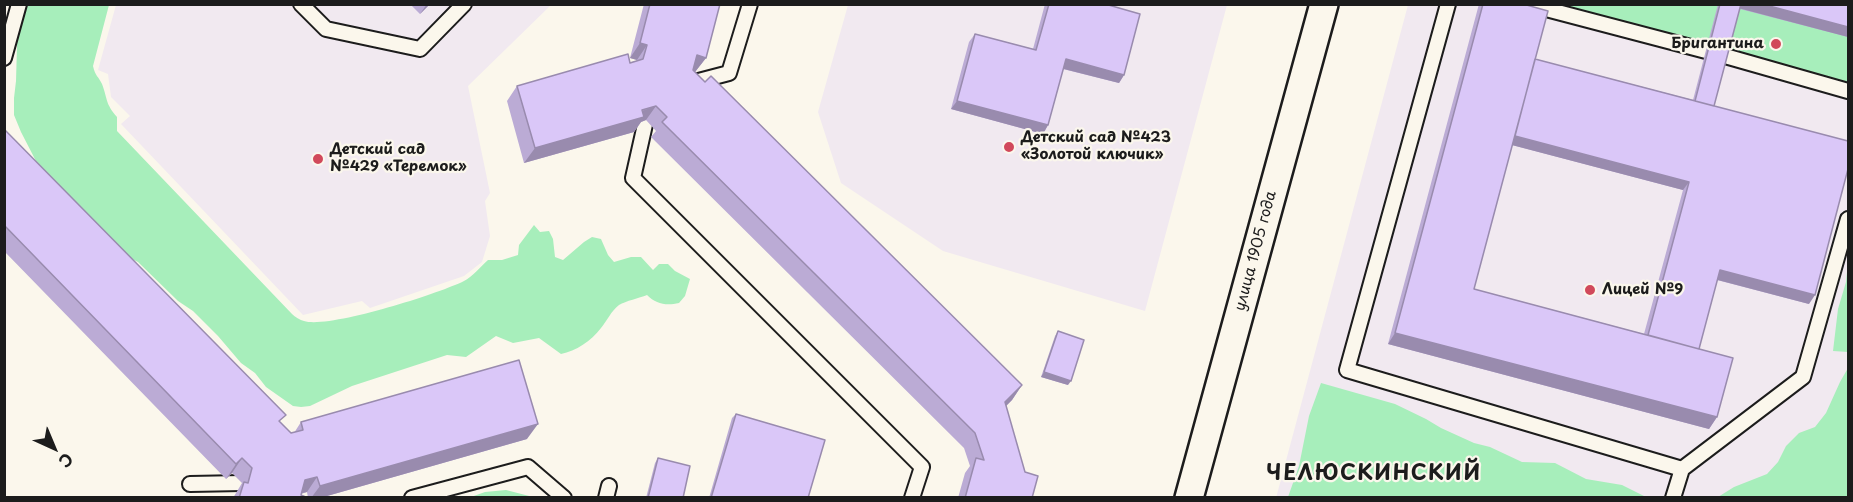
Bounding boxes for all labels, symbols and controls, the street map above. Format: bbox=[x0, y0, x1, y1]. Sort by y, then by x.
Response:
place label: Бригантина bbox=[1671, 35, 1764, 53]
marker: Бригантина bbox=[1769, 37, 1783, 51]
place label: Детский сад №423 «Золотой ключик» bbox=[1021, 129, 1171, 164]
marker: Детский сад №423 «Золотой ключик» bbox=[1002, 140, 1016, 154]
place label: Детский сад №429 «Теремок» bbox=[330, 141, 467, 176]
marker: Детский сад №429 «Теремок» bbox=[311, 152, 325, 166]
street label: улица 1905 года bbox=[1231, 189, 1281, 313]
place label: Лицей №9 bbox=[1602, 281, 1683, 299]
marker: Лицей №9 bbox=[1583, 283, 1597, 297]
north arrow bbox=[24, 418, 84, 478]
text: С bbox=[54, 448, 79, 474]
district label: ЧЕЛЮСКИНСКИЙ bbox=[1267, 461, 1481, 487]

